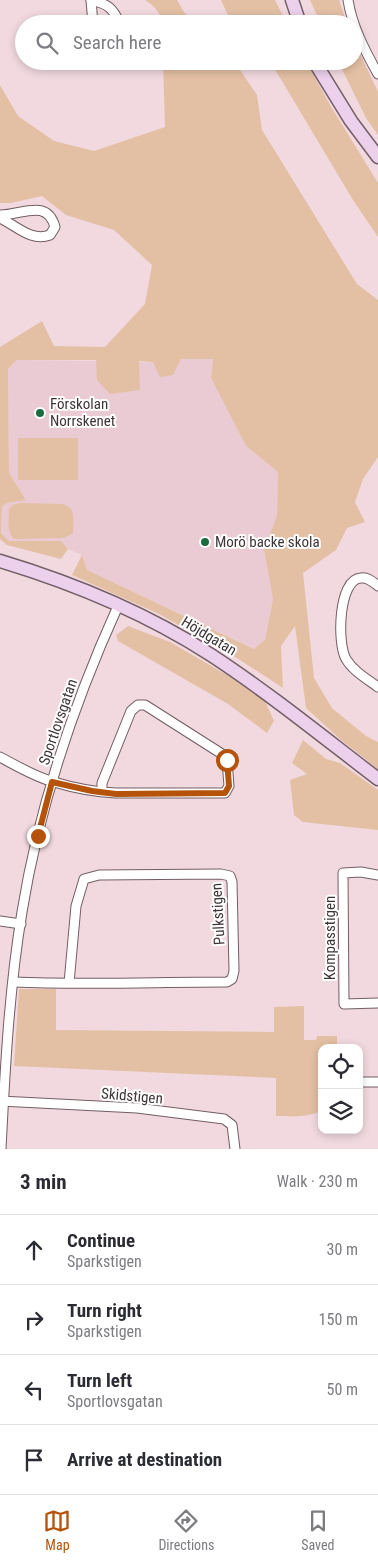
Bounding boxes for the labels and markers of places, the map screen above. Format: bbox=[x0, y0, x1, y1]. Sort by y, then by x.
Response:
place label: Förskolan Norrskenet bbox=[50, 395, 115, 430]
marker: Förskolan Norrskenet bbox=[34, 407, 46, 419]
place label: Morö backe skola bbox=[215, 533, 320, 551]
marker: Morö backe skola bbox=[199, 536, 211, 548]

